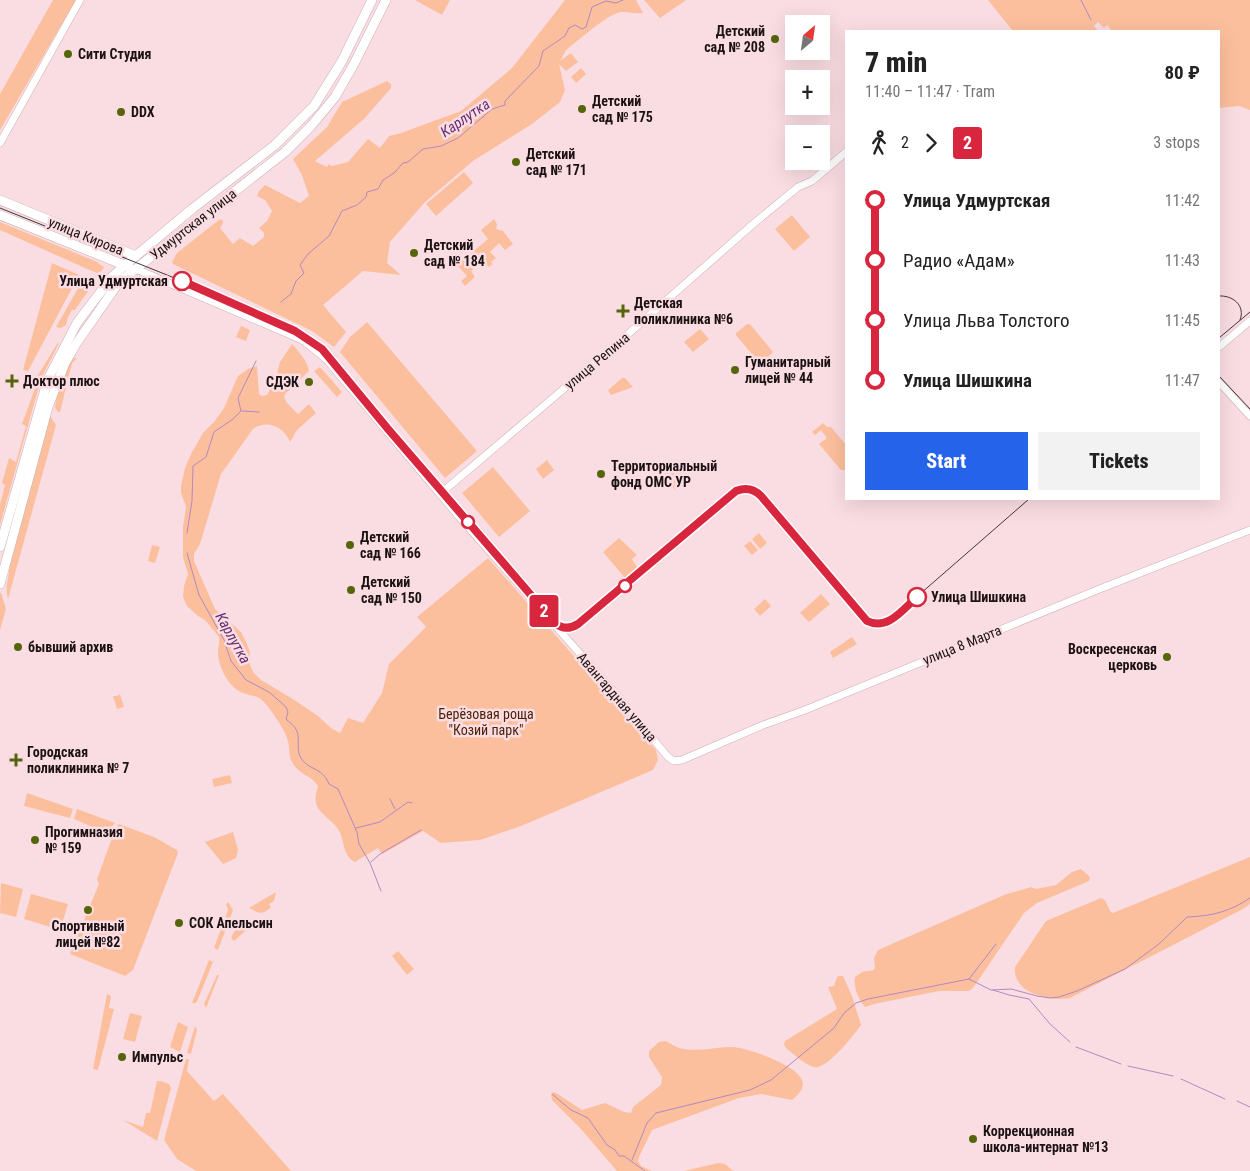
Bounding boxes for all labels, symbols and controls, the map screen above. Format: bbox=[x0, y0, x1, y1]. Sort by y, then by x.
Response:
north arrow bbox=[785, 15, 830, 60]
map controls bbox=[785, 15, 830, 170]
place label: Детский сад № 208 bbox=[704, 23, 765, 55]
marker: Детский сад № 208 bbox=[769, 33, 781, 45]
place label: Сити Студия bbox=[78, 46, 152, 62]
text: 7 min bbox=[865, 46, 927, 79]
marker: Сити Студия bbox=[62, 48, 74, 60]
text: 80 ₽ bbox=[1165, 61, 1200, 84]
button: + bbox=[785, 70, 830, 115]
text: 11:40 – 11:47 · Tram bbox=[865, 82, 995, 101]
place label: Детский сад № 175 bbox=[592, 93, 653, 125]
water label: Карлутка bbox=[437, 95, 493, 141]
marker: Детский сад № 175 bbox=[576, 103, 588, 115]
place label: DDX bbox=[131, 104, 155, 120]
marker: DDX bbox=[115, 106, 127, 118]
button: − bbox=[785, 125, 830, 170]
icon: walk bbox=[865, 129, 893, 157]
icon: forward bbox=[917, 129, 945, 157]
text: 2 bbox=[963, 132, 972, 153]
text: 2 bbox=[901, 133, 909, 152]
text: 3 stops bbox=[1153, 133, 1200, 152]
place label: Детский сад № 171 bbox=[526, 146, 587, 178]
marker: Детский сад № 171 bbox=[510, 156, 522, 168]
street label: Удмуртская улица bbox=[147, 185, 239, 263]
text: Улица Удмуртская bbox=[903, 189, 1050, 212]
text: 11:42 bbox=[1165, 191, 1200, 210]
street label: улица Кирова bbox=[46, 214, 126, 258]
place label: Детский сад № 184 bbox=[424, 237, 485, 269]
marker: Детский сад № 184 bbox=[408, 247, 420, 259]
text: Радио «Адам» bbox=[903, 249, 1015, 272]
text: 11:43 bbox=[1165, 251, 1200, 270]
marker: Улица Удмуртская bbox=[172, 271, 192, 291]
place label: Улица Удмуртская bbox=[59, 273, 168, 289]
place label: Детская поликлиника №6 bbox=[634, 295, 733, 327]
marker: Детская поликлиника №6 bbox=[616, 304, 630, 318]
text: Улица Льва Толстого bbox=[903, 309, 1069, 332]
text: 11:45 bbox=[1165, 311, 1200, 330]
street label: улица Репина bbox=[561, 329, 633, 393]
place label: Гуманитарный лицей № 44 bbox=[745, 354, 831, 386]
marker: Гуманитарный лицей № 44 bbox=[729, 364, 741, 376]
text: Улица Шишкина bbox=[903, 369, 1032, 392]
text: 11:47 bbox=[1165, 371, 1200, 390]
place label: Доктор плюс bbox=[23, 373, 100, 389]
marker: Доктор плюс bbox=[5, 374, 19, 388]
place label: СДЭК bbox=[266, 374, 299, 390]
marker: СДЭК bbox=[303, 376, 315, 388]
button: Start bbox=[865, 432, 1028, 490]
button: Tickets bbox=[1038, 432, 1200, 490]
place label: Территориальный фонд ОМС УР bbox=[611, 458, 717, 490]
marker: Территориальный фонд ОМС УР bbox=[595, 468, 607, 480]
unlabelled marker bbox=[461, 515, 475, 529]
place label: Детский сад № 166 bbox=[360, 529, 421, 561]
marker: Детский сад № 166 bbox=[344, 539, 356, 551]
place label: Детский сад № 150 bbox=[361, 574, 422, 606]
unlabelled marker bbox=[618, 579, 632, 593]
marker: Детский сад № 150 bbox=[345, 584, 357, 596]
marker: Улица Шишкина bbox=[907, 587, 927, 607]
place label: Улица Шишкина bbox=[931, 589, 1026, 605]
line badge: 2 bbox=[528, 595, 560, 627]
text: 2 bbox=[539, 600, 549, 621]
water label: Карлутка bbox=[212, 609, 254, 667]
street label: улица 8 Марта bbox=[920, 622, 1004, 668]
place label: бывший архив bbox=[28, 639, 113, 655]
marker: бывший архив bbox=[12, 641, 24, 653]
place label: Воскресенская церковь bbox=[1068, 641, 1157, 673]
street label: Авангардная улица bbox=[574, 649, 660, 745]
marker: Воскресенская церковь bbox=[1161, 651, 1173, 663]
park label: Берёзовая роща "Козий парк" bbox=[438, 706, 534, 738]
place label: Городская поликлиника № 7 bbox=[27, 744, 129, 776]
marker: Городская поликлиника № 7 bbox=[9, 753, 23, 767]
place label: Прогимназия № 159 bbox=[45, 824, 123, 856]
marker: Прогимназия № 159 bbox=[29, 834, 41, 846]
marker: Спортивный лицей №82 bbox=[82, 904, 94, 916]
place label: СОК Апельсин bbox=[189, 915, 273, 931]
marker: СОК Апельсин bbox=[173, 917, 185, 929]
place label: Спортивный лицей №82 bbox=[51, 918, 125, 950]
place label: Импульс bbox=[132, 1049, 184, 1065]
marker: Импульс bbox=[116, 1051, 128, 1063]
place label: Коррекционная школа-интернат №13 bbox=[983, 1123, 1108, 1155]
marker: Коррекционная школа-интернат №13 bbox=[967, 1133, 979, 1145]

